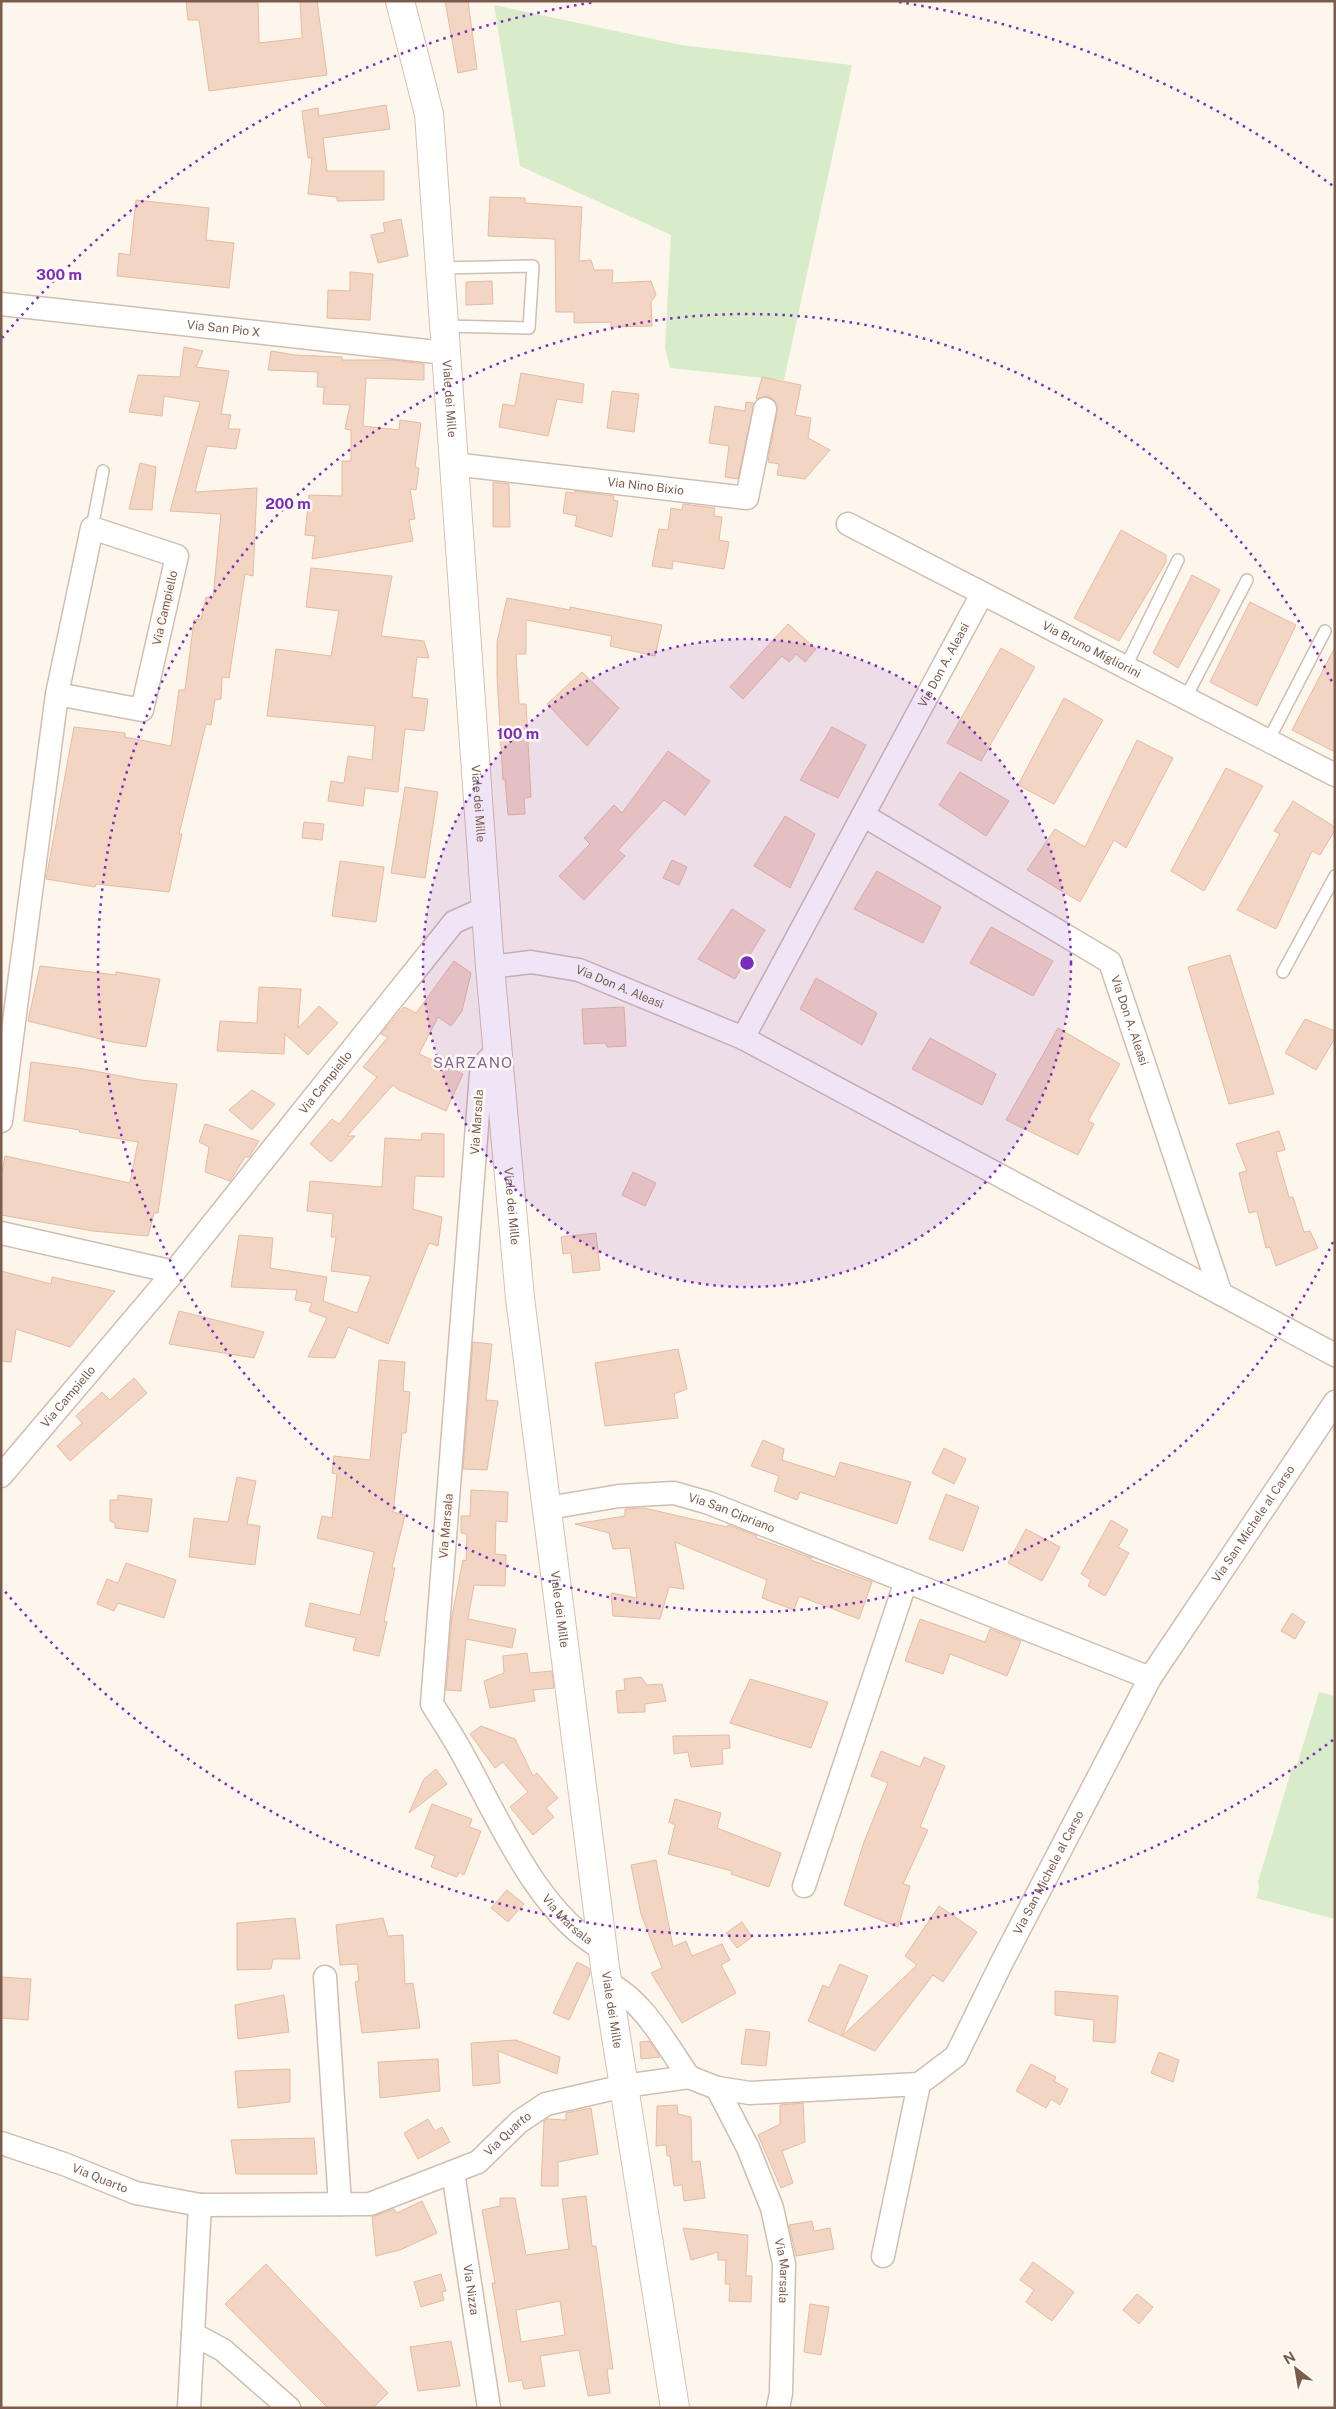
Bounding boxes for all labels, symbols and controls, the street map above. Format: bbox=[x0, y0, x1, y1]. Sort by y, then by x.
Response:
text: 300 m bbox=[36, 266, 82, 283]
street label: Via San Pio X bbox=[186, 318, 261, 340]
street label: Viale dei Mille bbox=[440, 359, 459, 438]
street label: Via Nino Bixio bbox=[607, 475, 685, 498]
text: 200 m bbox=[265, 495, 311, 512]
street label: Via Campiello bbox=[150, 569, 180, 647]
street label: Via Bruno Migliorini bbox=[1040, 618, 1143, 681]
street label: Via Don A. Aleasi bbox=[915, 620, 972, 710]
text: 100 m bbox=[497, 725, 539, 742]
street label: Viale dei Mille bbox=[469, 764, 488, 843]
centre of rings bbox=[738, 954, 756, 972]
street label: Via Don A. Aleasi bbox=[574, 962, 666, 1011]
street label: Via Don A. Aleasi bbox=[1108, 974, 1151, 1067]
street label: Via Campiello bbox=[296, 1048, 355, 1117]
district label: SARZANO bbox=[433, 1054, 513, 1071]
street label: Via Marsala bbox=[468, 1089, 486, 1155]
street label: Viale dei Mille bbox=[501, 1167, 522, 1246]
street label: Via Campiello bbox=[38, 1363, 98, 1430]
street label: Via San Michele al Carso bbox=[1209, 1463, 1298, 1585]
street label: Via San Cipriano bbox=[687, 1490, 777, 1536]
street label: Via Marsala bbox=[436, 1493, 456, 1559]
street label: Viale dei Mille bbox=[548, 1570, 571, 1649]
street label: Via San Michele al Carso bbox=[1011, 1808, 1087, 1937]
street label: Via Marsala bbox=[539, 1892, 595, 1948]
street label: Viale dei Mille bbox=[599, 1970, 625, 2050]
street label: Via Quarto bbox=[481, 2109, 534, 2159]
street label: Via Quarto bbox=[70, 2161, 130, 2196]
street label: Via Marsala bbox=[772, 2237, 792, 2303]
street label: Via Nizza bbox=[460, 2263, 482, 2316]
north arrow bbox=[1271, 2344, 1321, 2394]
text: N bbox=[1280, 2348, 1298, 2368]

